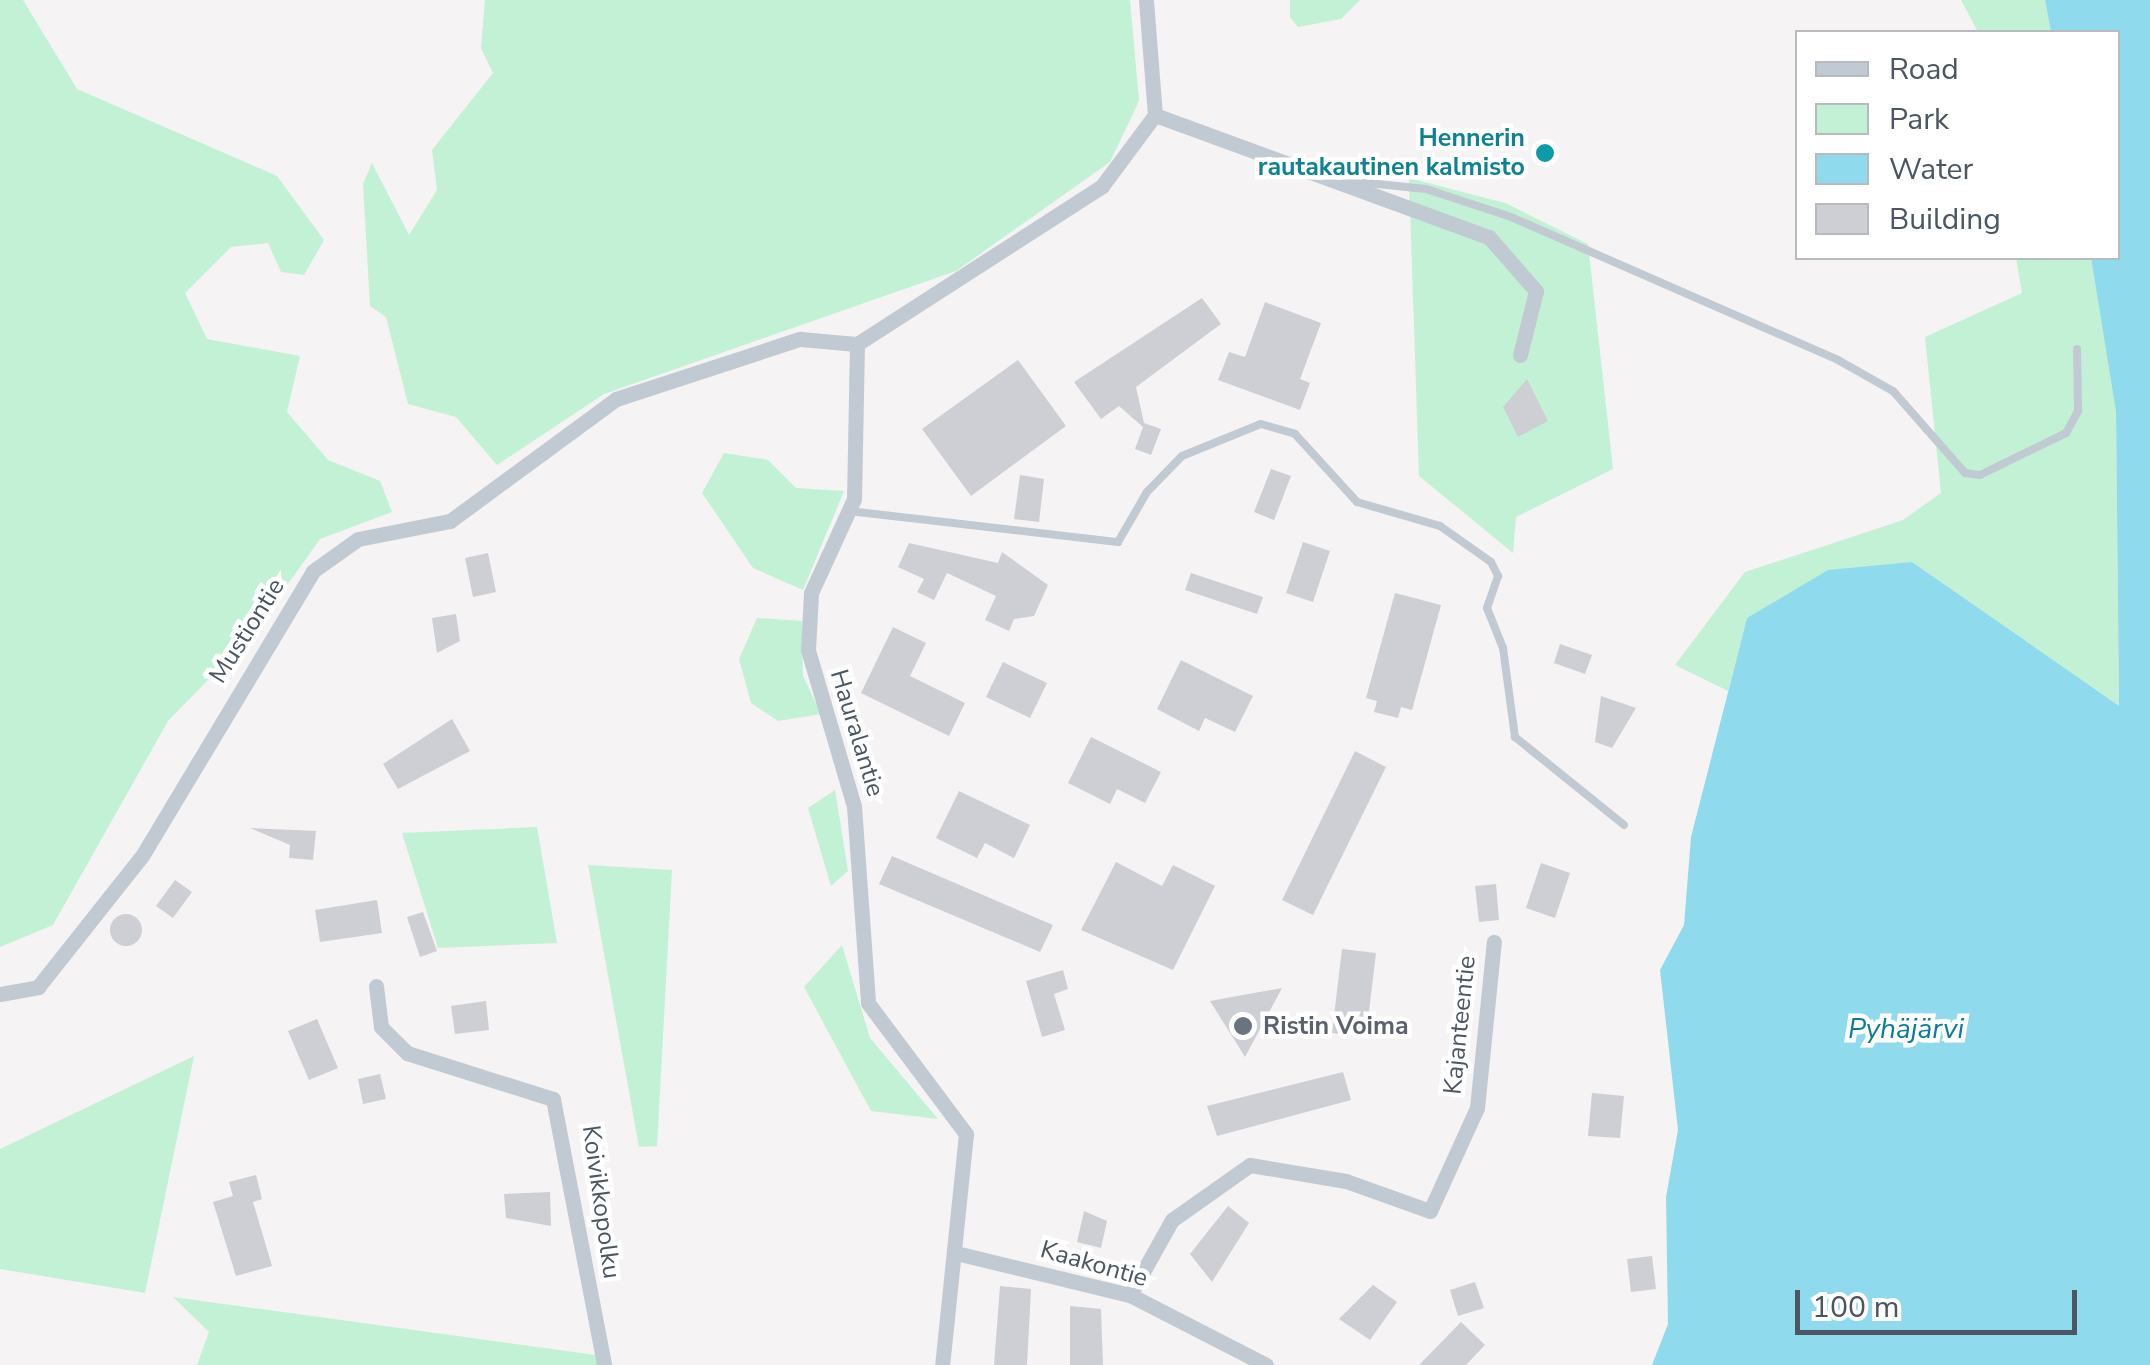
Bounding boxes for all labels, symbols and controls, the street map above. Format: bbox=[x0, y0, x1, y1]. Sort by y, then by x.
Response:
legend bbox=[1795, 30, 2120, 260]
text: Road bbox=[1889, 49, 1959, 90]
text: Park bbox=[1889, 99, 1949, 140]
place label: Hennerin rautakautinen kalmisto bbox=[1258, 124, 1525, 183]
marker: Hennerin rautakautinen kalmisto bbox=[1534, 142, 1556, 164]
text: Water bbox=[1889, 149, 1973, 190]
text: Building bbox=[1889, 199, 2001, 240]
street label: Mustiontie bbox=[203, 573, 291, 689]
street label: Hauralantie bbox=[823, 666, 891, 800]
street label: Kajanteentie bbox=[1438, 954, 1482, 1096]
place label: Ristin Voima bbox=[1263, 1011, 1409, 1041]
water label: Pyhäjärvi bbox=[1848, 1012, 1964, 1046]
marker: Ristin Voima bbox=[1232, 1015, 1254, 1037]
street label: Koivikkopolku bbox=[575, 1123, 627, 1281]
street label: Kaakontie bbox=[1037, 1234, 1151, 1294]
scale bar bbox=[1800, 1270, 2082, 1332]
text: 100 m bbox=[1812, 1287, 1899, 1328]

